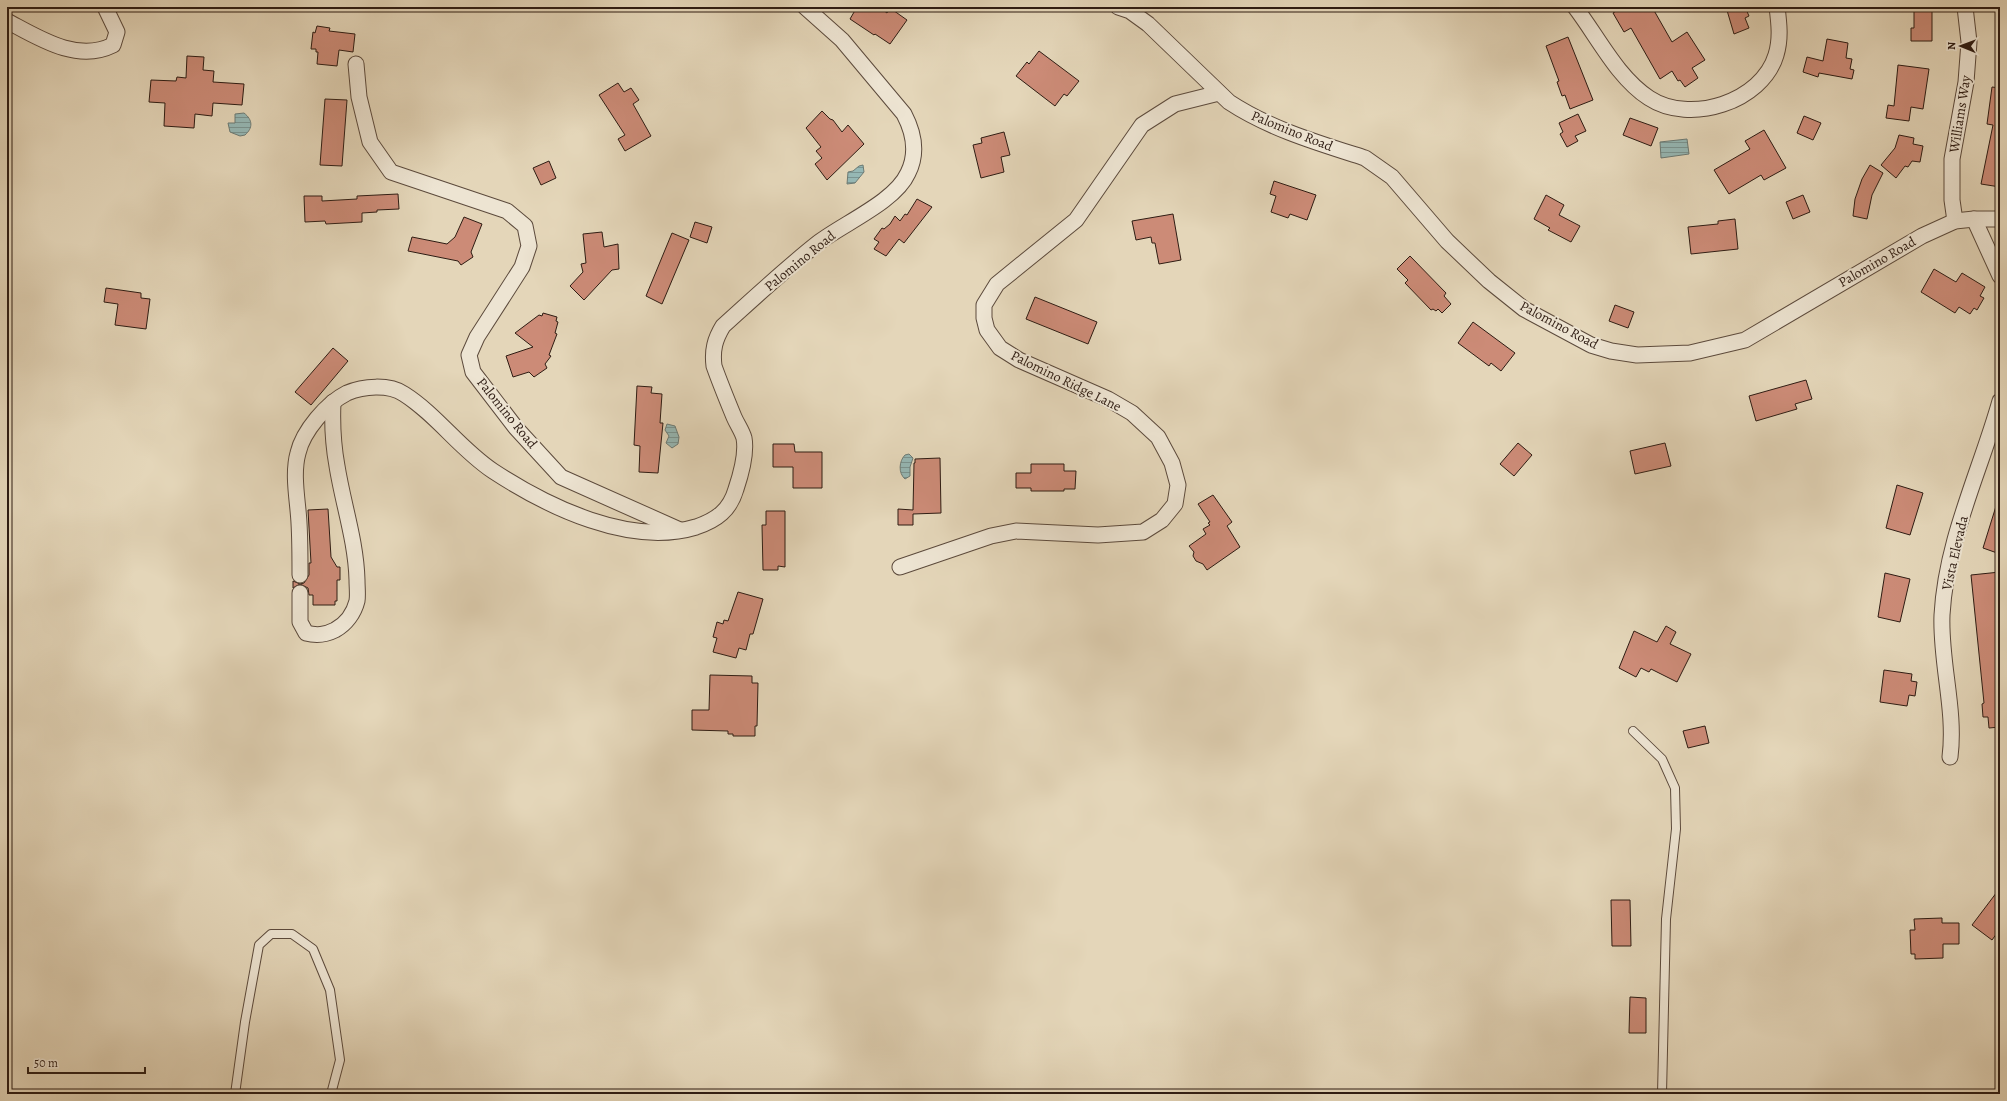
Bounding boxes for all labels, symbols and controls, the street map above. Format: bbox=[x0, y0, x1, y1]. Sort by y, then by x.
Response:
north arrow bbox=[1941, 26, 1981, 66]
text: N bbox=[1944, 42, 1959, 50]
street label: Williams Way bbox=[1944, 73, 1976, 155]
street label: Palomino Road bbox=[1248, 106, 1336, 156]
street label: Palomino Road bbox=[760, 226, 840, 296]
street label: Palomino Road bbox=[1835, 232, 1920, 292]
street label: Palomino Road bbox=[1516, 296, 1602, 354]
street label: Palomino Ridge Lane bbox=[1008, 346, 1124, 416]
street label: Palomino Road bbox=[472, 373, 542, 453]
street label: Vista Elevada bbox=[1937, 513, 1973, 593]
scale bar bbox=[28, 1049, 145, 1075]
text: 50 m bbox=[34, 1055, 58, 1071]

